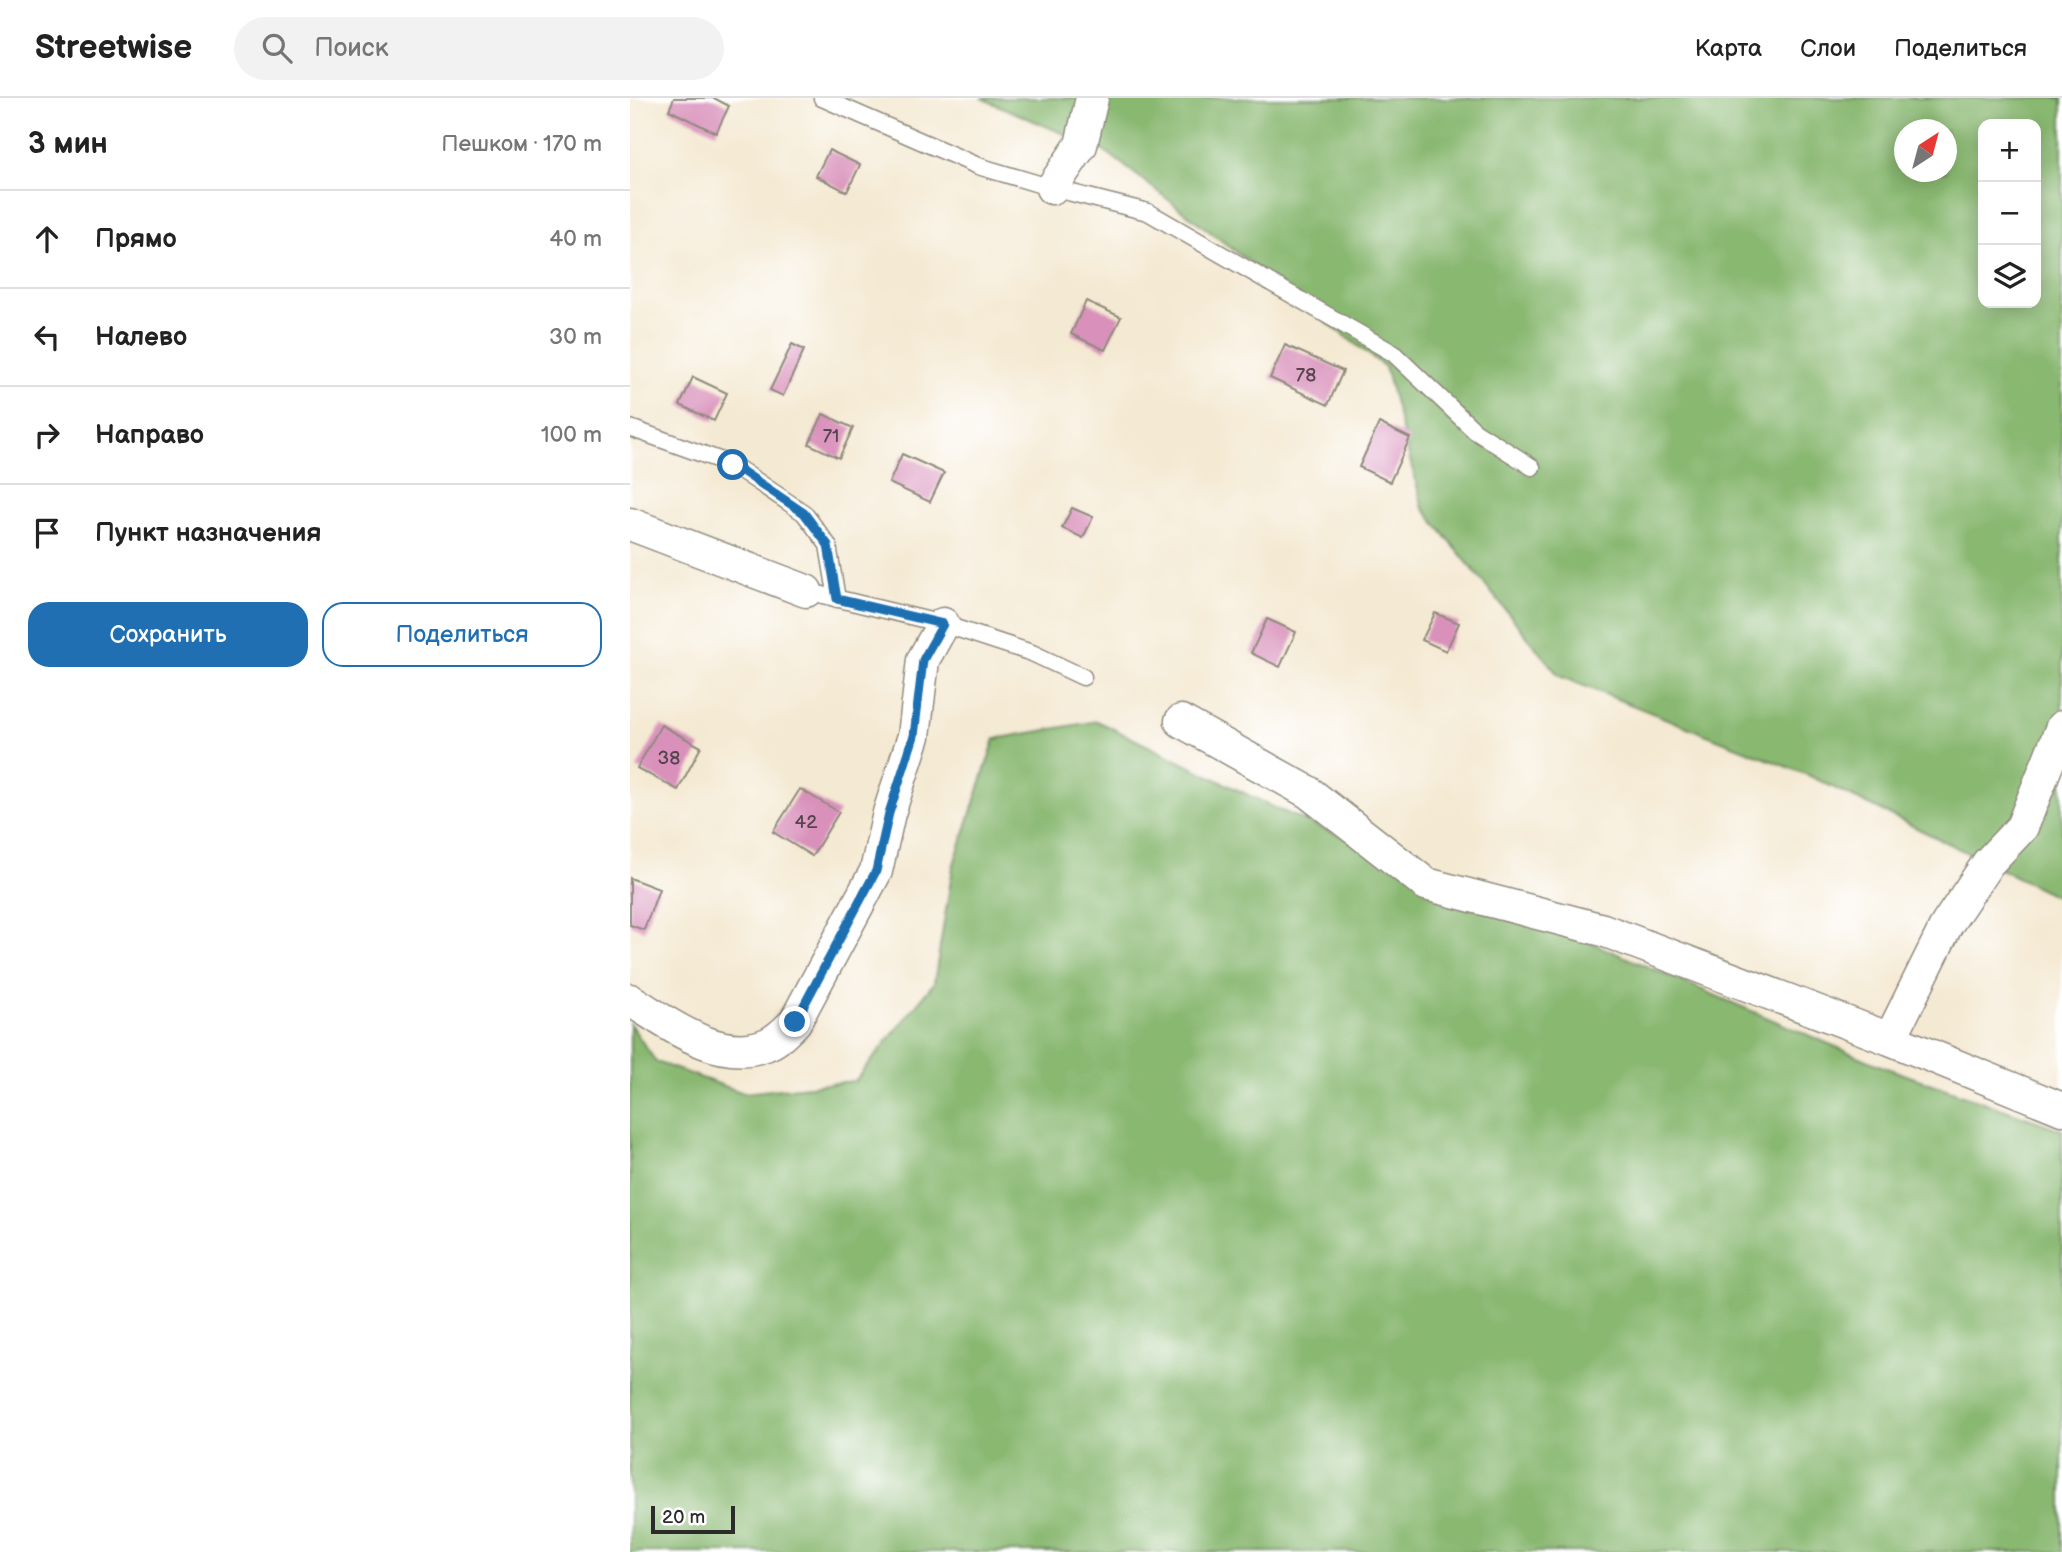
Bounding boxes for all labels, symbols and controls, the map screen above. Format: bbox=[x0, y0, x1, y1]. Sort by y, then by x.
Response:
search box bbox=[234, 17, 724, 80]
text: Streetwise bbox=[35, 28, 192, 68]
icon: search bbox=[258, 29, 296, 67]
text: Поиск bbox=[314, 33, 388, 64]
text: Карта bbox=[1695, 34, 1762, 63]
text: Слои bbox=[1800, 34, 1856, 63]
text: Поделиться bbox=[1894, 34, 2027, 63]
north arrow bbox=[1894, 119, 1957, 182]
map controls bbox=[1978, 119, 2041, 308]
button: + bbox=[1978, 119, 2041, 182]
text: 3 мин bbox=[28, 126, 108, 162]
text: Пешком · 170 m bbox=[441, 130, 602, 158]
button: − bbox=[1978, 182, 2041, 245]
icon: ahead bbox=[28, 220, 66, 258]
text: Прямо bbox=[95, 224, 177, 255]
text: 40 m bbox=[549, 225, 602, 253]
button: layers bbox=[1978, 245, 2041, 308]
icon: left bbox=[28, 318, 66, 356]
text: Налево bbox=[95, 322, 187, 353]
text: 30 m bbox=[549, 323, 602, 351]
house number: 78 bbox=[1296, 364, 1316, 387]
icon: right bbox=[28, 416, 66, 454]
text: Направо bbox=[95, 420, 204, 451]
text: 100 m bbox=[541, 421, 602, 449]
house number: 71 bbox=[823, 425, 839, 448]
route start bbox=[717, 449, 748, 480]
icon: arrive bbox=[28, 514, 66, 552]
text: Пункт назначения bbox=[95, 518, 321, 549]
button: Сохранить bbox=[28, 602, 308, 667]
button: Поделиться bbox=[322, 602, 602, 667]
house number: 38 bbox=[658, 747, 680, 770]
house number: 42 bbox=[795, 811, 818, 834]
route end bbox=[779, 1006, 810, 1037]
scale bar bbox=[651, 1503, 735, 1535]
text: 20 m bbox=[662, 1506, 705, 1529]

